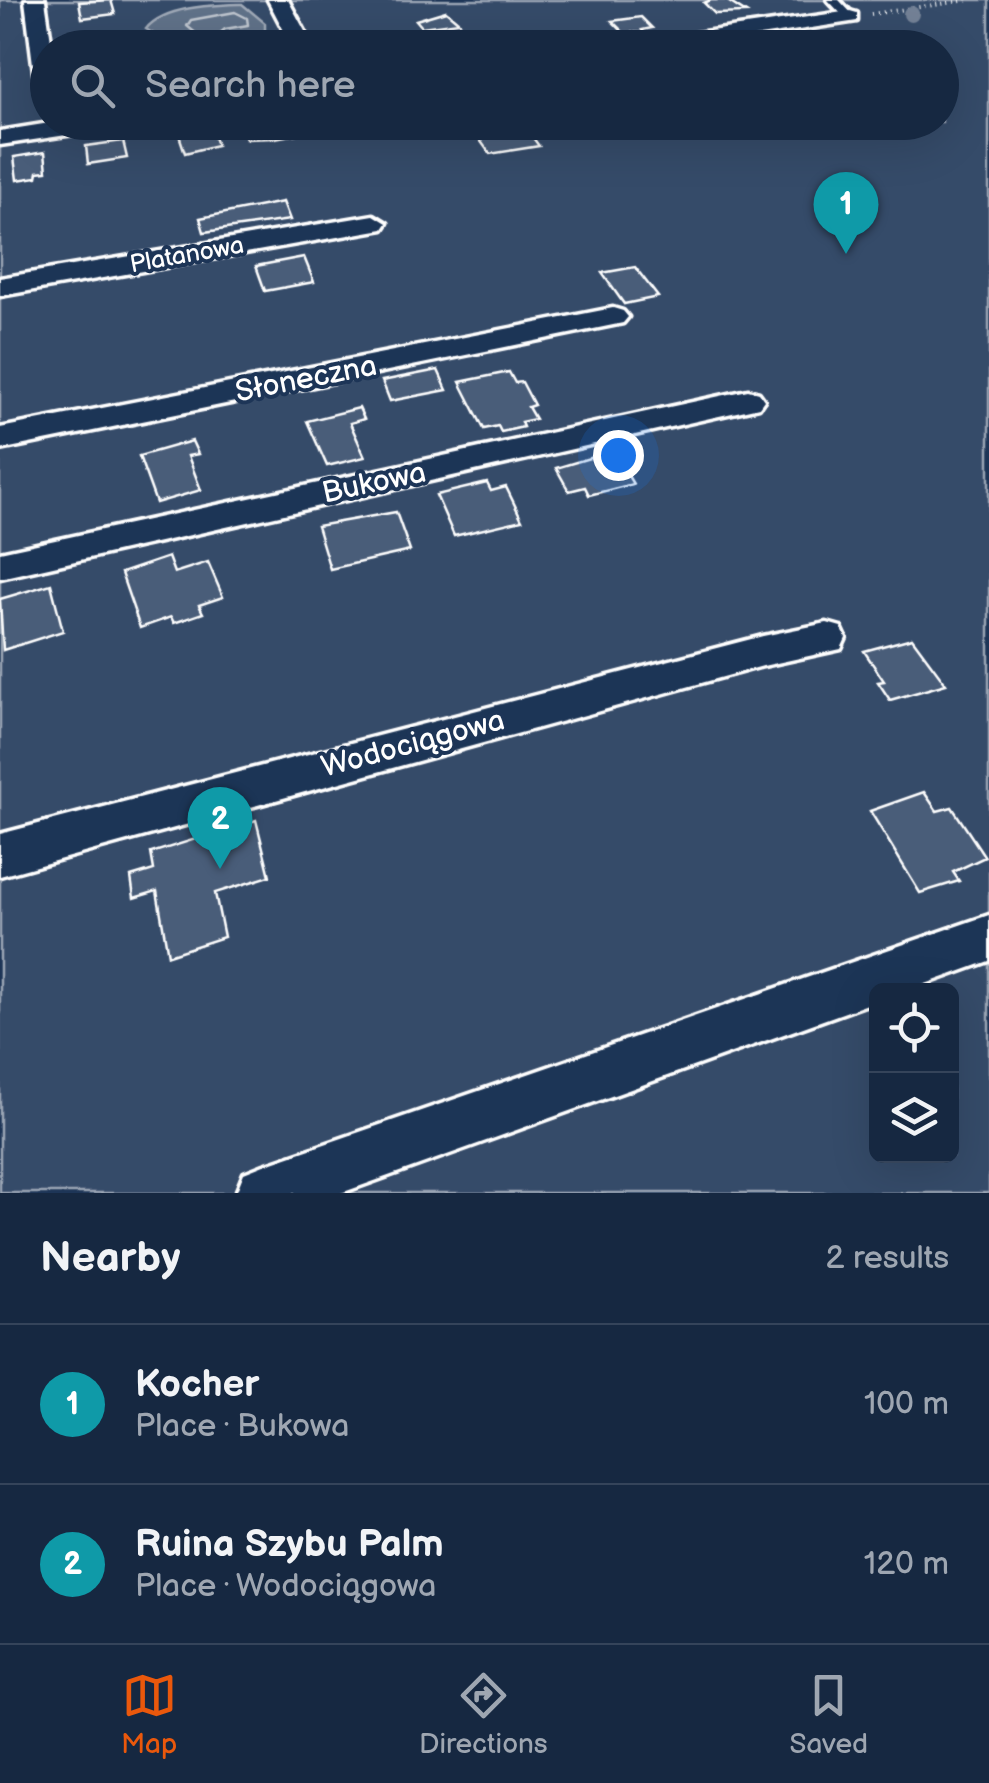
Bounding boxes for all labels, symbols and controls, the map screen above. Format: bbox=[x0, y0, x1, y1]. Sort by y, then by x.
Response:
search box bbox=[30, 30, 959, 140]
icon: search bbox=[65, 58, 120, 113]
text: Search here bbox=[145, 63, 356, 108]
pin: 1 bbox=[814, 172, 878, 254]
street label: Platanowa bbox=[128, 230, 246, 280]
street label: Słoneczna bbox=[232, 348, 380, 410]
your location bbox=[593, 430, 644, 481]
street label: Bukowa bbox=[319, 454, 429, 512]
street label: Wodociągowa bbox=[318, 702, 508, 786]
pin: 2 bbox=[188, 786, 252, 869]
map controls bbox=[869, 983, 959, 1163]
button: locate bbox=[869, 983, 959, 1073]
button: layers bbox=[869, 1073, 959, 1163]
text: Nearby bbox=[40, 1233, 180, 1284]
text: 2 results bbox=[825, 1239, 949, 1278]
text: Kocher bbox=[135, 1362, 259, 1407]
text: 1 bbox=[66, 1385, 79, 1424]
text: 100 m bbox=[864, 1385, 949, 1424]
text: Place · Bukowa bbox=[135, 1407, 349, 1446]
text: Ruina Szybu Palm bbox=[135, 1522, 444, 1567]
text: 2 bbox=[63, 1545, 82, 1584]
text: 120 m bbox=[864, 1545, 949, 1584]
text: Place · Wodociągowa bbox=[135, 1567, 436, 1606]
tab: Map bbox=[121, 1668, 177, 1761]
tab: Directions bbox=[419, 1668, 548, 1761]
tab: Saved bbox=[790, 1668, 868, 1761]

